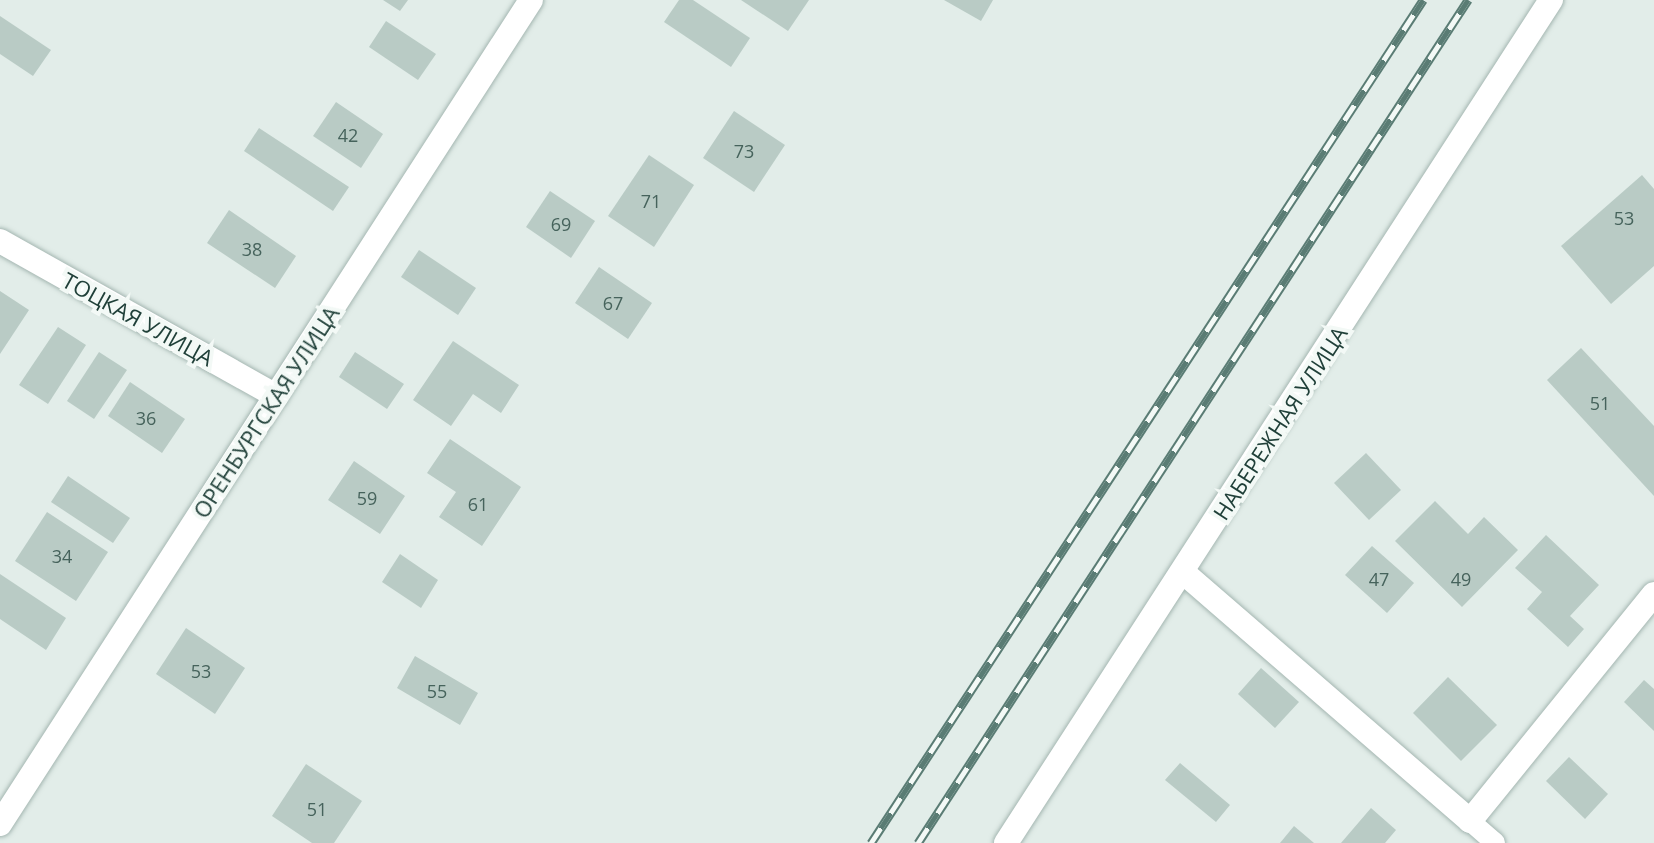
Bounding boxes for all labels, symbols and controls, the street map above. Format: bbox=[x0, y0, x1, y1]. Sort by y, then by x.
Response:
house number: 42 bbox=[338, 124, 358, 146]
house number: 73 bbox=[734, 140, 754, 162]
house number: 71 bbox=[641, 190, 661, 212]
house number: 53 bbox=[1614, 207, 1634, 229]
house number: 69 bbox=[551, 213, 571, 235]
house number: 38 bbox=[242, 238, 262, 260]
street label: ТОЦКАЯ УЛИЦА bbox=[58, 267, 218, 371]
house number: 67 bbox=[603, 292, 623, 314]
street label: ОРЕНБУРГСКАЯ УЛИЦА bbox=[188, 301, 344, 523]
street label: НАБЕРЕЖНАЯ УЛИЦА bbox=[1208, 321, 1352, 525]
house number: 51 bbox=[1590, 392, 1610, 414]
house number: 36 bbox=[136, 407, 156, 429]
house number: 59 bbox=[357, 487, 377, 509]
house number: 61 bbox=[468, 493, 488, 515]
house number: 34 bbox=[52, 545, 72, 567]
house number: 47 bbox=[1369, 568, 1389, 590]
house number: 49 bbox=[1451, 568, 1471, 590]
house number: 53 bbox=[191, 660, 211, 682]
house number: 55 bbox=[427, 680, 447, 702]
house number: 51 bbox=[307, 798, 327, 820]

